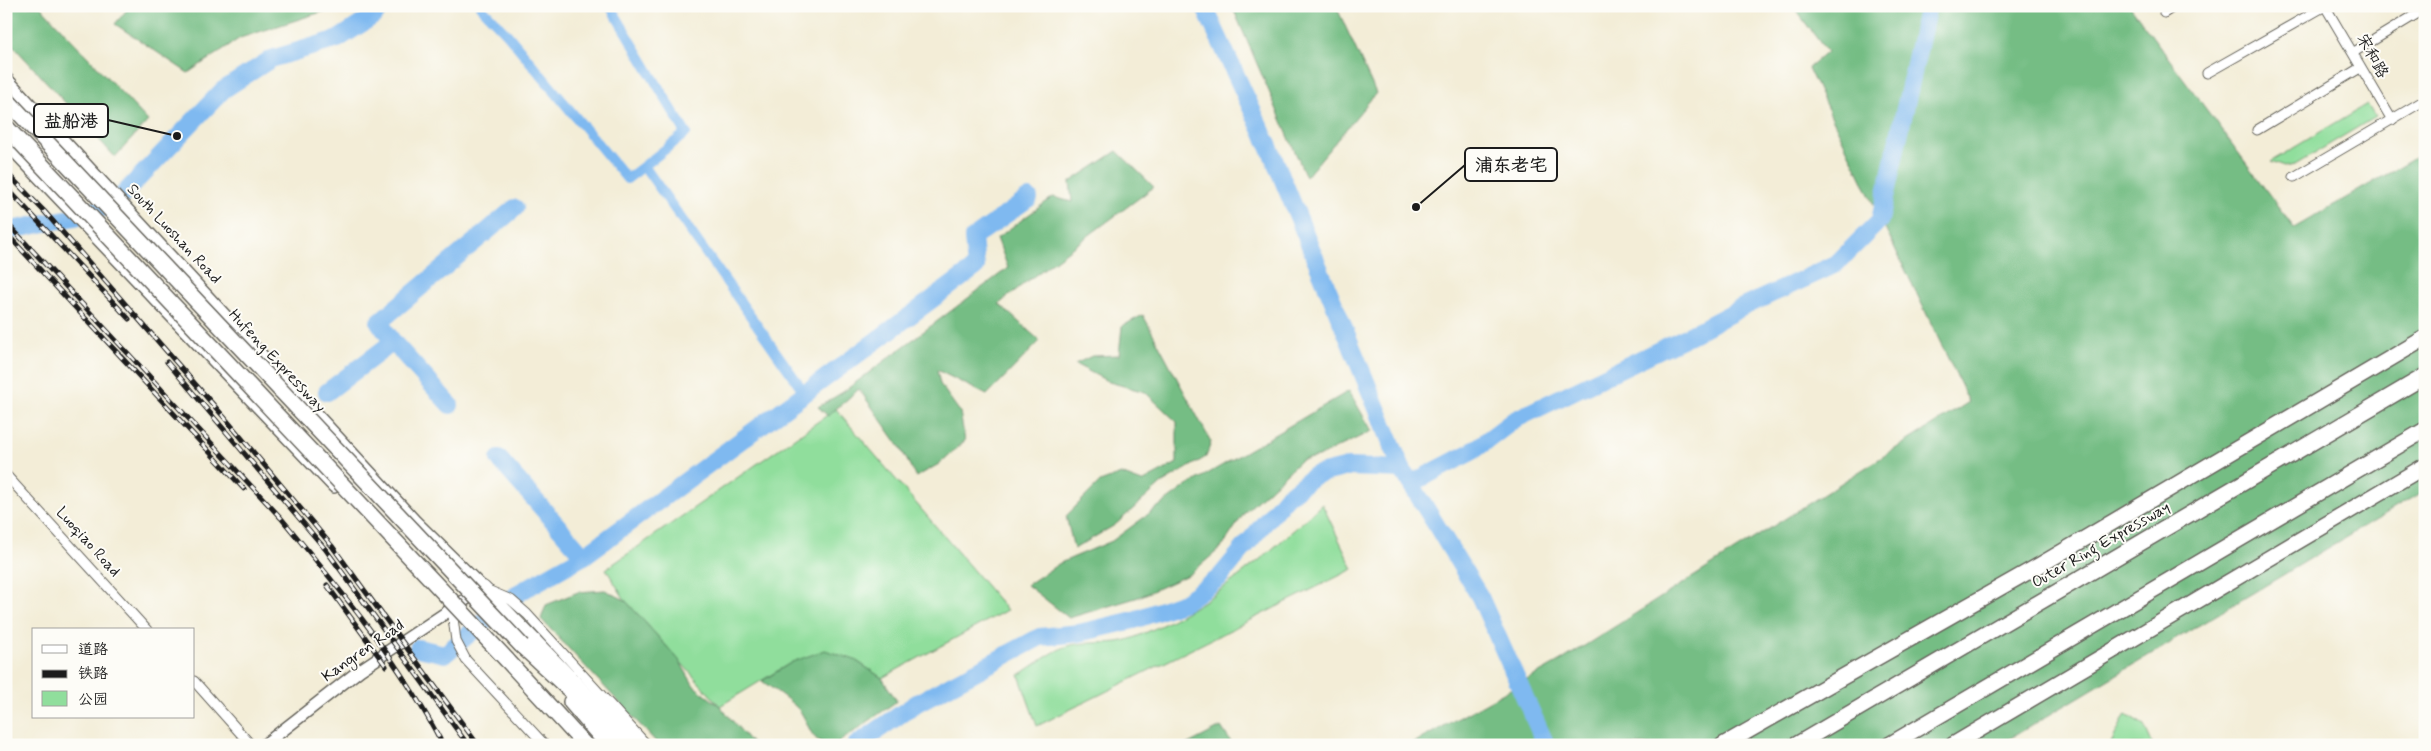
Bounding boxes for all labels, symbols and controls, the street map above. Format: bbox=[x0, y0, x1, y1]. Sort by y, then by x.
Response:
street label: 宋和路 bbox=[2351, 30, 2393, 82]
callout: 盐船港 bbox=[34, 104, 108, 137]
text: 盐船港 bbox=[44, 110, 98, 134]
callout: 浦东老宅 bbox=[1465, 148, 1557, 181]
text: 浦东老宅 bbox=[1475, 154, 1547, 178]
street label: South Luoshan Road bbox=[122, 179, 226, 289]
street label: Hufeng Expressway bbox=[224, 305, 330, 417]
street label: Outer Ring Expressway bbox=[2028, 497, 2174, 594]
street label: Luoqiao Road bbox=[51, 502, 125, 582]
street label: Kangren Road bbox=[318, 615, 409, 688]
legend bbox=[32, 628, 195, 718]
text: 道路 bbox=[78, 640, 108, 660]
text: 铁路 bbox=[78, 664, 108, 684]
text: 公园 bbox=[78, 690, 108, 710]

